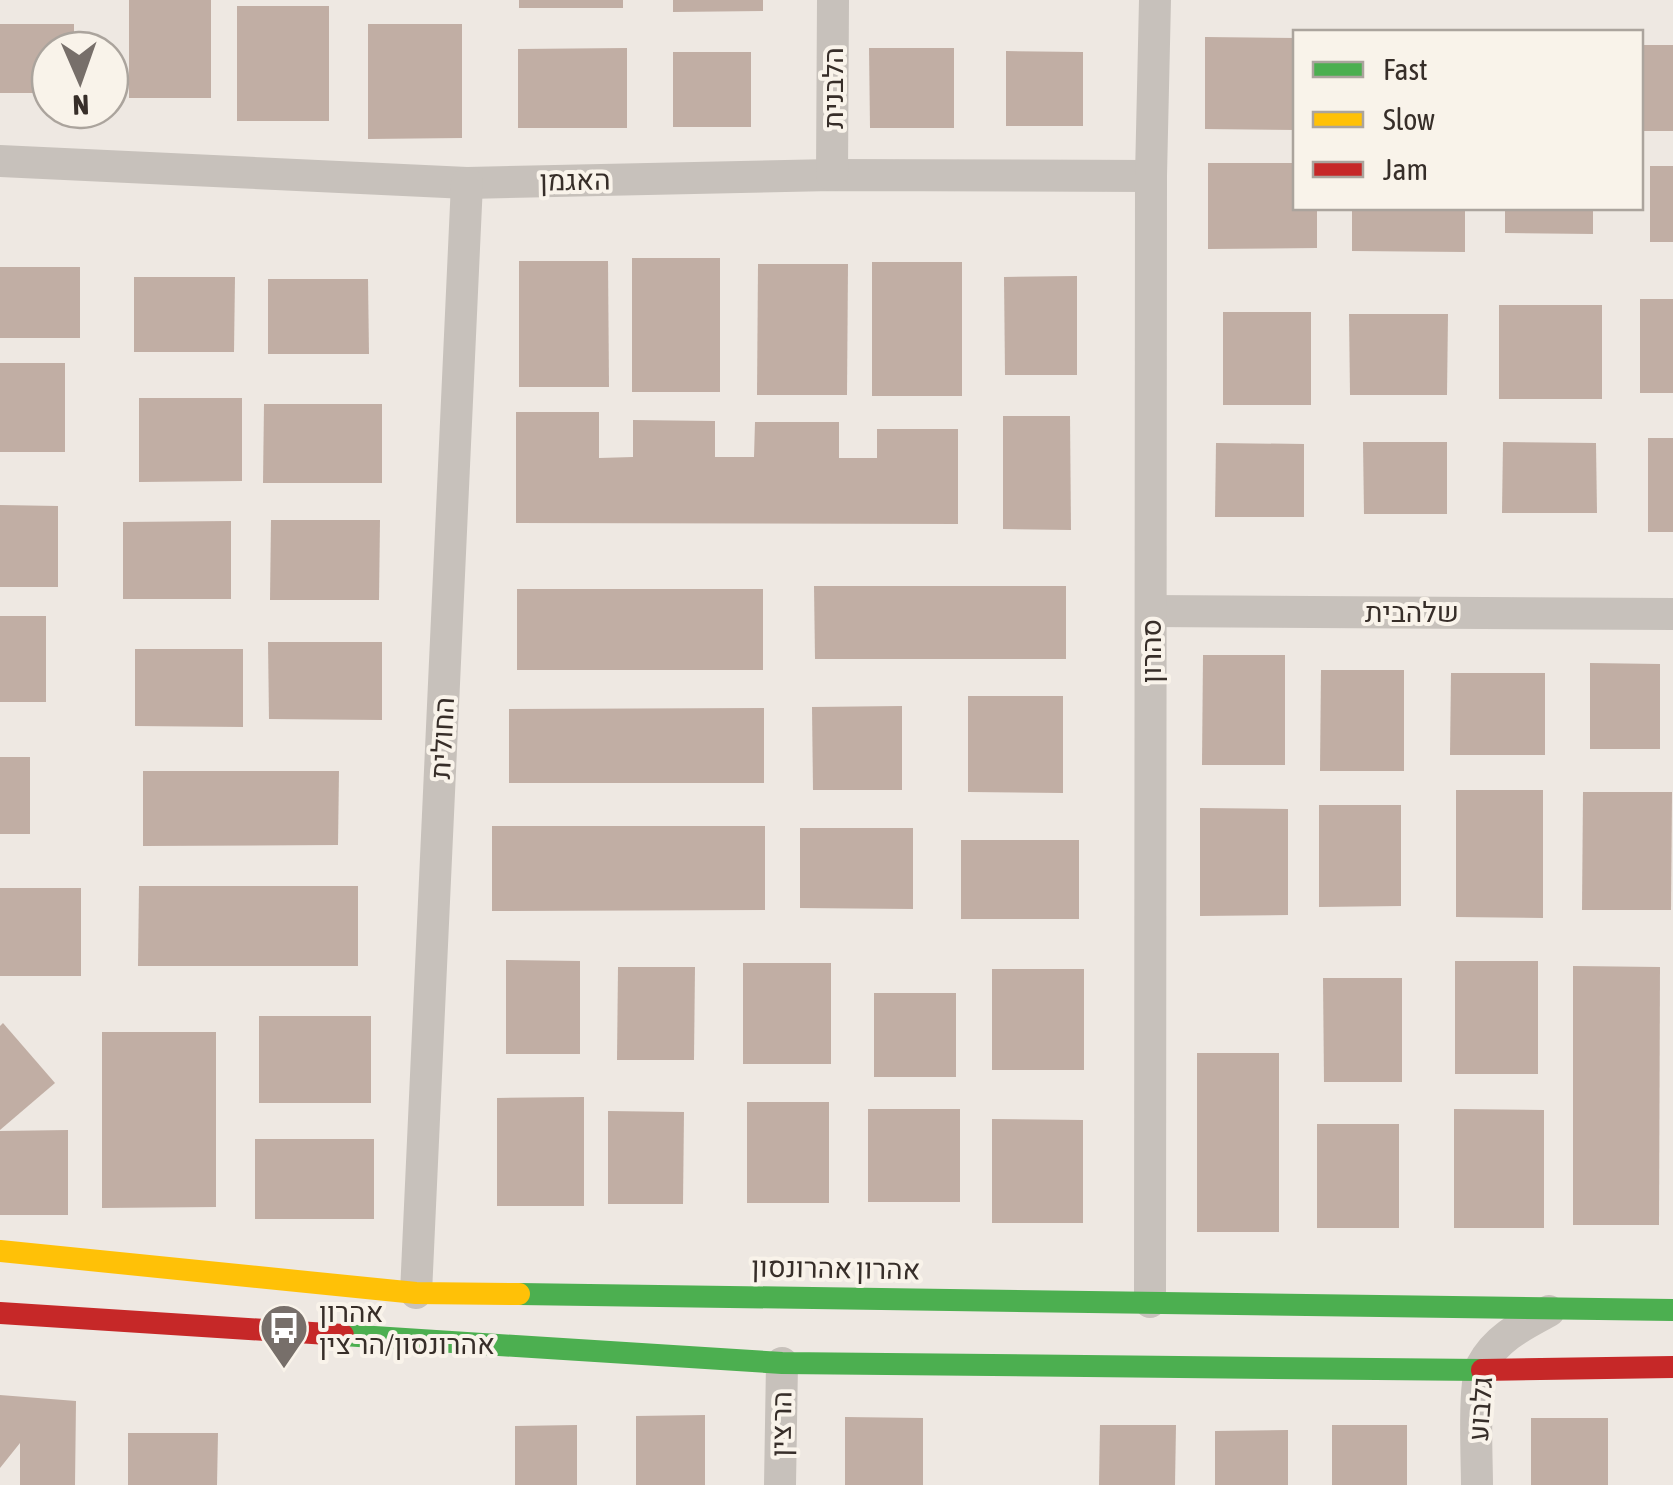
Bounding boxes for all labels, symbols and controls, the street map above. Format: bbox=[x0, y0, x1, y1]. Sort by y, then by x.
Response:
north arrow bbox=[30, 30, 130, 130]
legend bbox=[1293, 30, 1643, 210]
street label: הלבנית bbox=[817, 47, 849, 129]
text: Fast bbox=[1383, 52, 1428, 86]
text: N bbox=[72, 89, 90, 121]
text: Slow bbox=[1383, 102, 1435, 136]
text: Jam bbox=[1383, 152, 1428, 186]
street label: האגמן bbox=[539, 163, 611, 197]
street label: שלהבית bbox=[1365, 596, 1459, 628]
street label: סהרון bbox=[1135, 619, 1167, 683]
street label: החולית bbox=[424, 696, 460, 780]
street label: אהרון אהרונסון bbox=[751, 1251, 921, 1285]
place label: אהרון אהרונסון/הר צין bbox=[319, 1296, 495, 1360]
bus stop icon: אהרון אהרונסון/הר צין bbox=[258, 1302, 310, 1370]
street label: גלבוע bbox=[1462, 1376, 1498, 1442]
street label: הר צין bbox=[764, 1391, 798, 1457]

